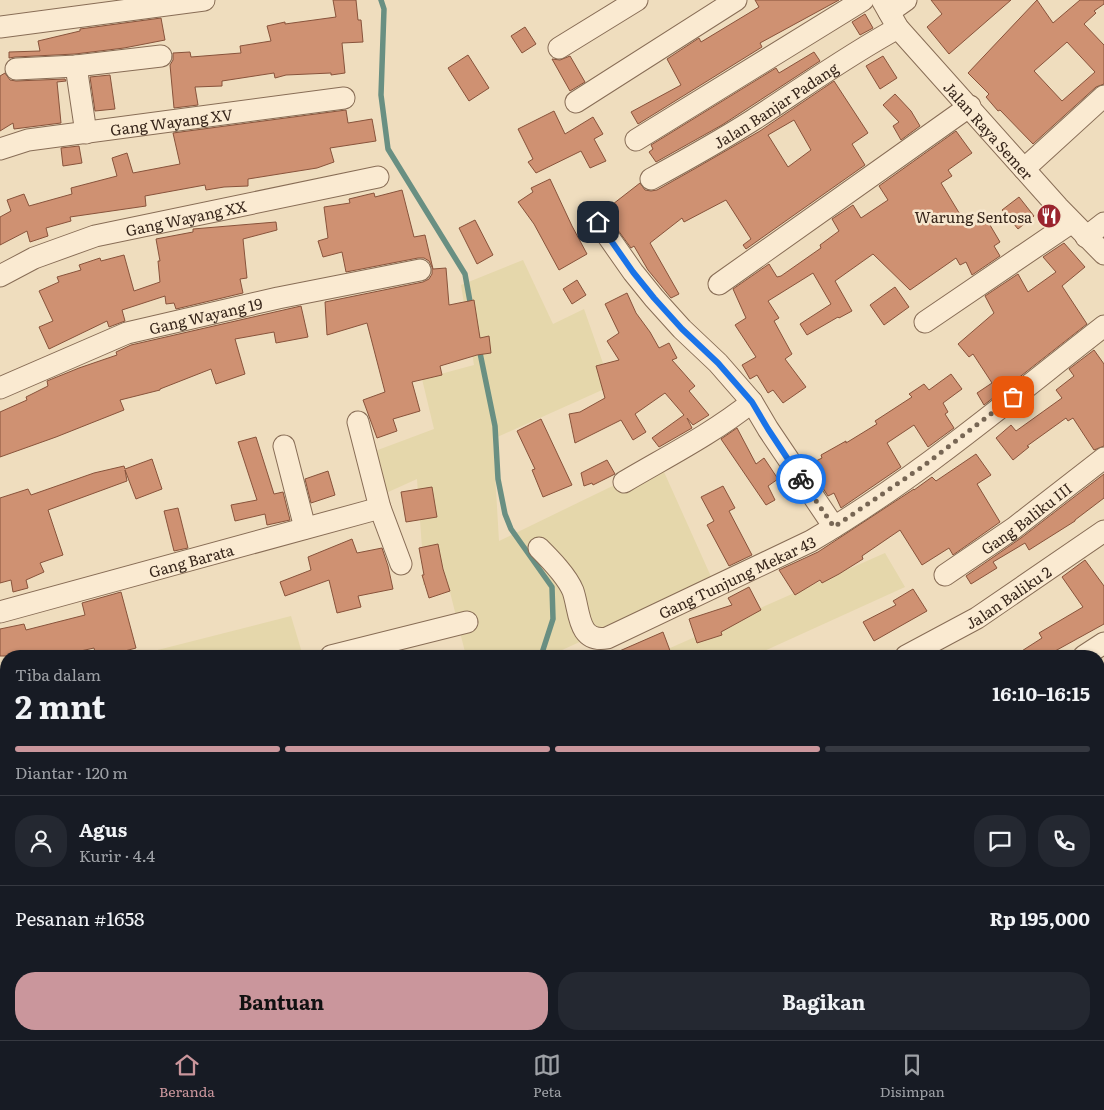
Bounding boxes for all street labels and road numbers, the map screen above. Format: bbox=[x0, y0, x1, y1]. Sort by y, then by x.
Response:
street label: Jalan Banjar Padang bbox=[709, 55, 843, 153]
street label: Jalan Raya Semer bbox=[939, 76, 1039, 184]
street label: Gang Wayang XV bbox=[109, 101, 234, 140]
street label: Gang Wayang XX bbox=[123, 193, 249, 241]
street label: Gang Wayang 19 bbox=[147, 291, 265, 339]
street label: Gang Baliku III bbox=[976, 476, 1076, 559]
street label: Gang Tunjung Mekar 43 bbox=[654, 529, 819, 624]
street label: Gang Barata bbox=[146, 537, 237, 582]
street label: Jalan Baliku 2 bbox=[961, 559, 1056, 634]

